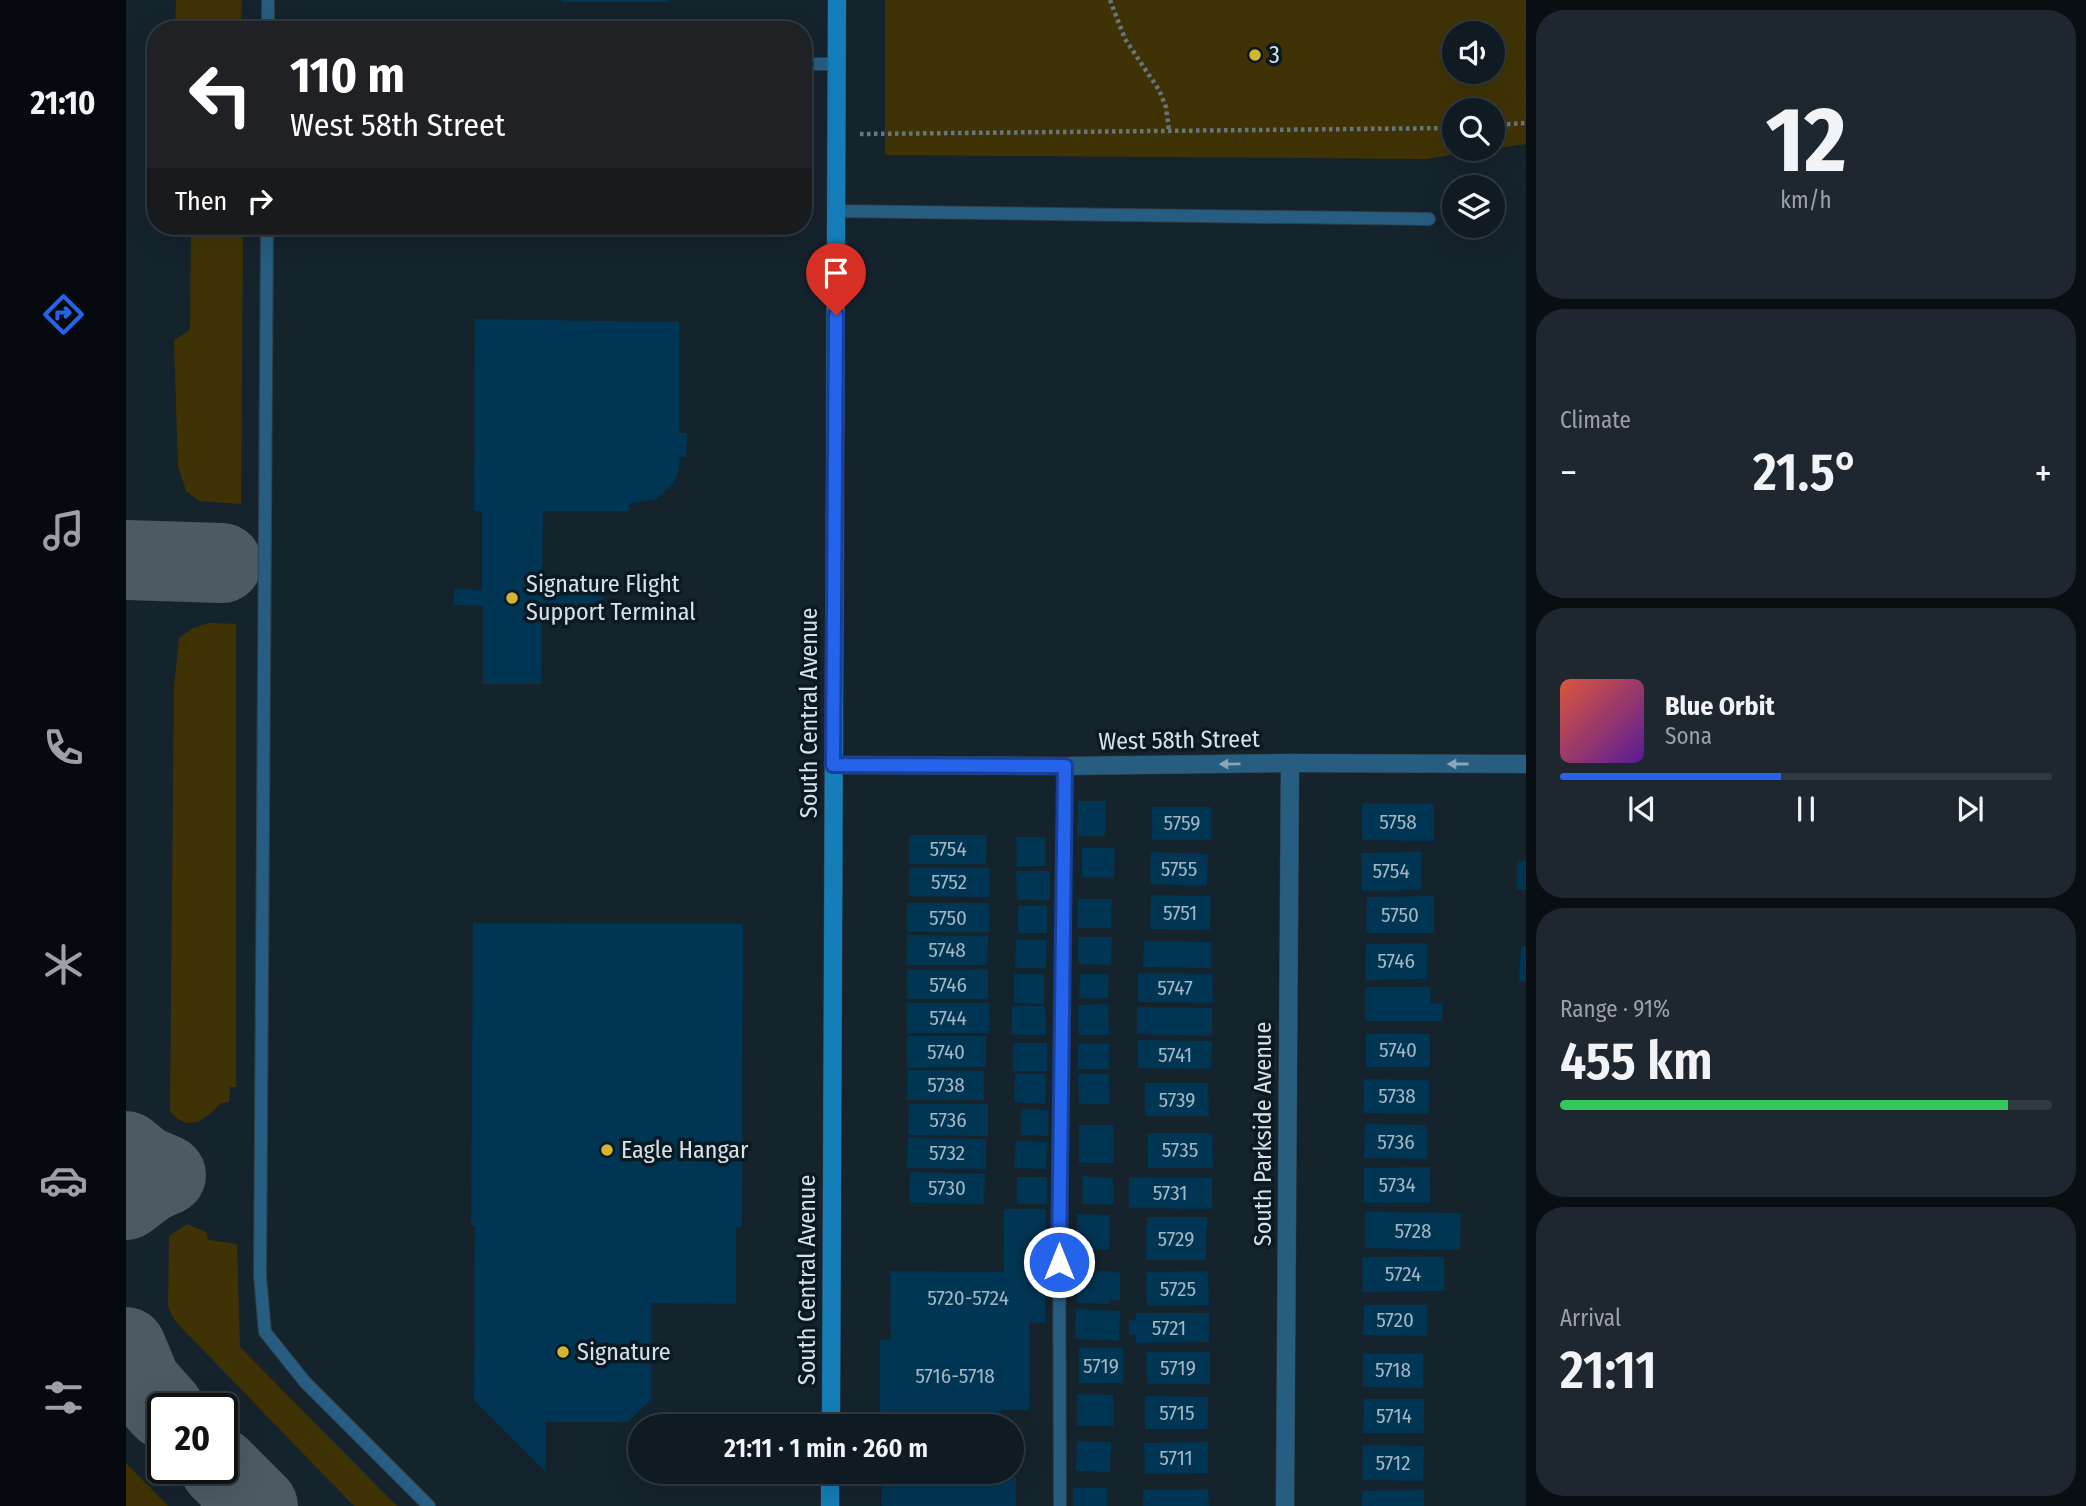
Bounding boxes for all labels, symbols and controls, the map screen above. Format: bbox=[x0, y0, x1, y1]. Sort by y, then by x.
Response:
map controls bbox=[1442, 21, 1505, 238]
button: sound bbox=[1442, 21, 1505, 84]
place label: 3 bbox=[1269, 41, 1280, 69]
text: 110 m bbox=[290, 46, 405, 105]
marker: 3 bbox=[1247, 47, 1263, 63]
icon: left bbox=[175, 49, 266, 140]
text: 21:10 bbox=[30, 84, 96, 122]
text: 12 bbox=[1766, 86, 1846, 195]
button: search bbox=[1442, 98, 1505, 161]
text: West 58th Street bbox=[290, 106, 505, 144]
button: layers bbox=[1442, 175, 1505, 238]
icon: right bbox=[241, 182, 279, 220]
text: Then bbox=[175, 186, 227, 217]
text: km/h bbox=[1780, 186, 1832, 214]
pin bbox=[806, 243, 866, 315]
icon: arrive bbox=[817, 254, 855, 292]
icon: directions bbox=[39, 290, 88, 339]
text: Climate bbox=[1560, 406, 1631, 434]
text: 21.5° bbox=[1753, 441, 1859, 504]
text: − bbox=[1560, 450, 1577, 496]
text: + bbox=[2035, 450, 2052, 496]
icon: music bbox=[39, 506, 88, 555]
place label: Signature Flight Support Terminal bbox=[526, 570, 696, 626]
marker: Signature Flight Support Terminal bbox=[504, 590, 520, 606]
street label: South Central Avenue bbox=[795, 608, 823, 818]
text: Blue Orbit bbox=[1665, 691, 1775, 722]
text: Sona bbox=[1665, 722, 1712, 750]
icon: phone bbox=[39, 723, 88, 772]
street label: West 58th Street bbox=[1098, 725, 1260, 755]
one-way arrow bbox=[1219, 758, 1241, 770]
one-way arrow bbox=[1447, 758, 1469, 770]
icon: previous bbox=[1623, 790, 1661, 828]
icon: pause bbox=[1787, 790, 1825, 828]
icon: next bbox=[1951, 790, 1989, 828]
house number: 5758 bbox=[1379, 809, 1417, 835]
house number: 5759 bbox=[1164, 810, 1200, 836]
house number: 5754 bbox=[929, 836, 967, 862]
house number: 5755 bbox=[1161, 856, 1197, 882]
house number: 5754 bbox=[1372, 858, 1410, 884]
house number: 5752 bbox=[931, 869, 967, 895]
house number: 5751 bbox=[1163, 900, 1197, 926]
house number: 5750 bbox=[1381, 902, 1419, 928]
house number: 5750 bbox=[929, 905, 967, 931]
house number: 5748 bbox=[928, 937, 966, 963]
icon: climate bbox=[39, 940, 88, 989]
house number: 5746 bbox=[1377, 948, 1415, 974]
house number: 5746 bbox=[929, 972, 967, 998]
house number: 5747 bbox=[1157, 975, 1193, 1001]
text: Range · 91% bbox=[1560, 995, 1670, 1023]
house number: 5744 bbox=[929, 1005, 967, 1031]
street label: South Parkside Avenue bbox=[1249, 1022, 1277, 1246]
text: 455 km bbox=[1560, 1030, 1713, 1093]
house number: 5740 bbox=[1379, 1037, 1417, 1063]
house number: 5740 bbox=[927, 1039, 965, 1065]
house number: 5741 bbox=[1158, 1042, 1192, 1068]
house number: 5738 bbox=[927, 1072, 965, 1098]
house number: 5738 bbox=[1378, 1083, 1416, 1109]
house number: 5739 bbox=[1158, 1087, 1196, 1113]
house number: 5736 bbox=[929, 1107, 967, 1133]
house number: 5736 bbox=[1377, 1129, 1415, 1155]
place label: Eagle Hangar bbox=[621, 1136, 749, 1164]
house number: 5735 bbox=[1162, 1137, 1198, 1163]
house number: 5732 bbox=[929, 1140, 965, 1166]
marker: Eagle Hangar bbox=[599, 1142, 615, 1158]
icon: car bbox=[39, 1156, 88, 1205]
house number: 5734 bbox=[1378, 1172, 1416, 1198]
street label: South Central Avenue bbox=[793, 1175, 821, 1385]
house number: 5730 bbox=[928, 1175, 966, 1201]
house number: 5731 bbox=[1153, 1180, 1187, 1206]
house number: 5728 bbox=[1394, 1218, 1432, 1244]
position arrow bbox=[1022, 1225, 1096, 1299]
house number: 5729 bbox=[1158, 1226, 1194, 1252]
house number: 5724 bbox=[1385, 1261, 1421, 1287]
house number: 5725 bbox=[1160, 1276, 1196, 1302]
house number: 5720-5724 bbox=[927, 1285, 1009, 1311]
text: Arrival bbox=[1560, 1304, 1621, 1332]
house number: 5720 bbox=[1376, 1307, 1414, 1333]
house number: 5721 bbox=[1152, 1315, 1186, 1341]
place label: Signature bbox=[577, 1338, 671, 1366]
text: 21:11 bbox=[1560, 1339, 1657, 1402]
marker: Signature bbox=[555, 1344, 571, 1360]
house number: 5719 bbox=[1083, 1353, 1119, 1379]
house number: 5719 bbox=[1160, 1355, 1196, 1381]
house number: 5718 bbox=[1375, 1357, 1411, 1383]
house number: 5716-5718 bbox=[915, 1363, 995, 1389]
icon: filters bbox=[39, 1373, 88, 1422]
speed limit sign: 20 bbox=[147, 1393, 238, 1484]
house number: 5715 bbox=[1159, 1400, 1195, 1426]
house number: 5714 bbox=[1376, 1403, 1412, 1429]
text: 21:11 · 1 min · 260 m bbox=[724, 1433, 928, 1464]
house number: 5711 bbox=[1159, 1445, 1193, 1471]
house number: 5712 bbox=[1376, 1450, 1410, 1476]

